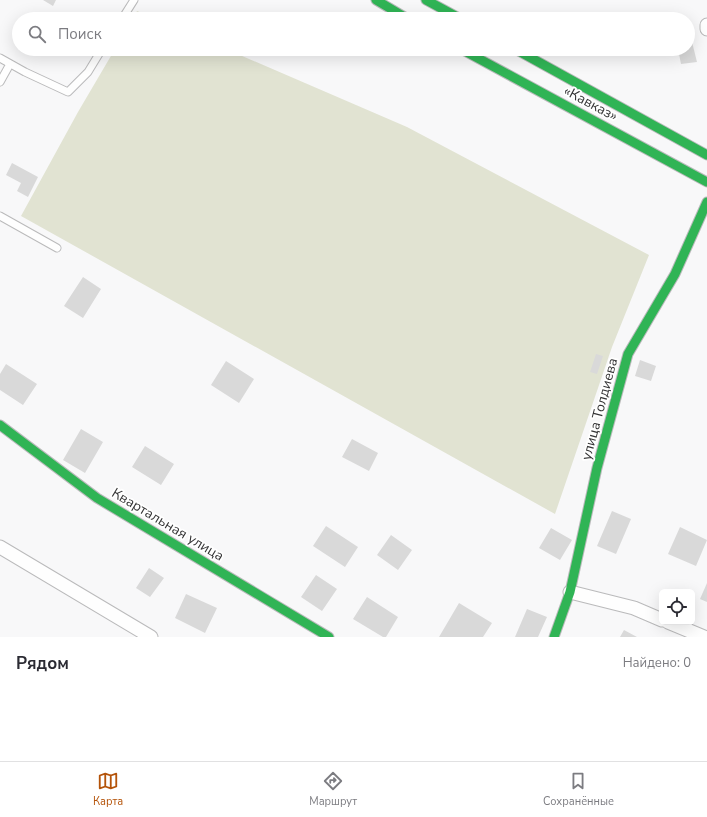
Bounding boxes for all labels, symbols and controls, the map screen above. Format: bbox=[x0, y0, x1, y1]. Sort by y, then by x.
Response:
search box bbox=[12, 12, 695, 56]
icon: search bbox=[26, 23, 48, 45]
text: Поиск bbox=[58, 24, 102, 44]
street label: «Кавказ» bbox=[561, 81, 621, 126]
street label: улица Толдиева bbox=[577, 356, 622, 462]
street label: Квартальная улица bbox=[108, 483, 227, 565]
map controls bbox=[659, 589, 695, 625]
button: locate bbox=[659, 589, 695, 625]
text: Рядом bbox=[16, 652, 69, 675]
text: Найдено: 0 bbox=[623, 654, 691, 672]
tab: Карта bbox=[93, 770, 123, 809]
tab: Маршрут bbox=[309, 770, 357, 809]
tab: Сохранённые bbox=[543, 770, 614, 809]

